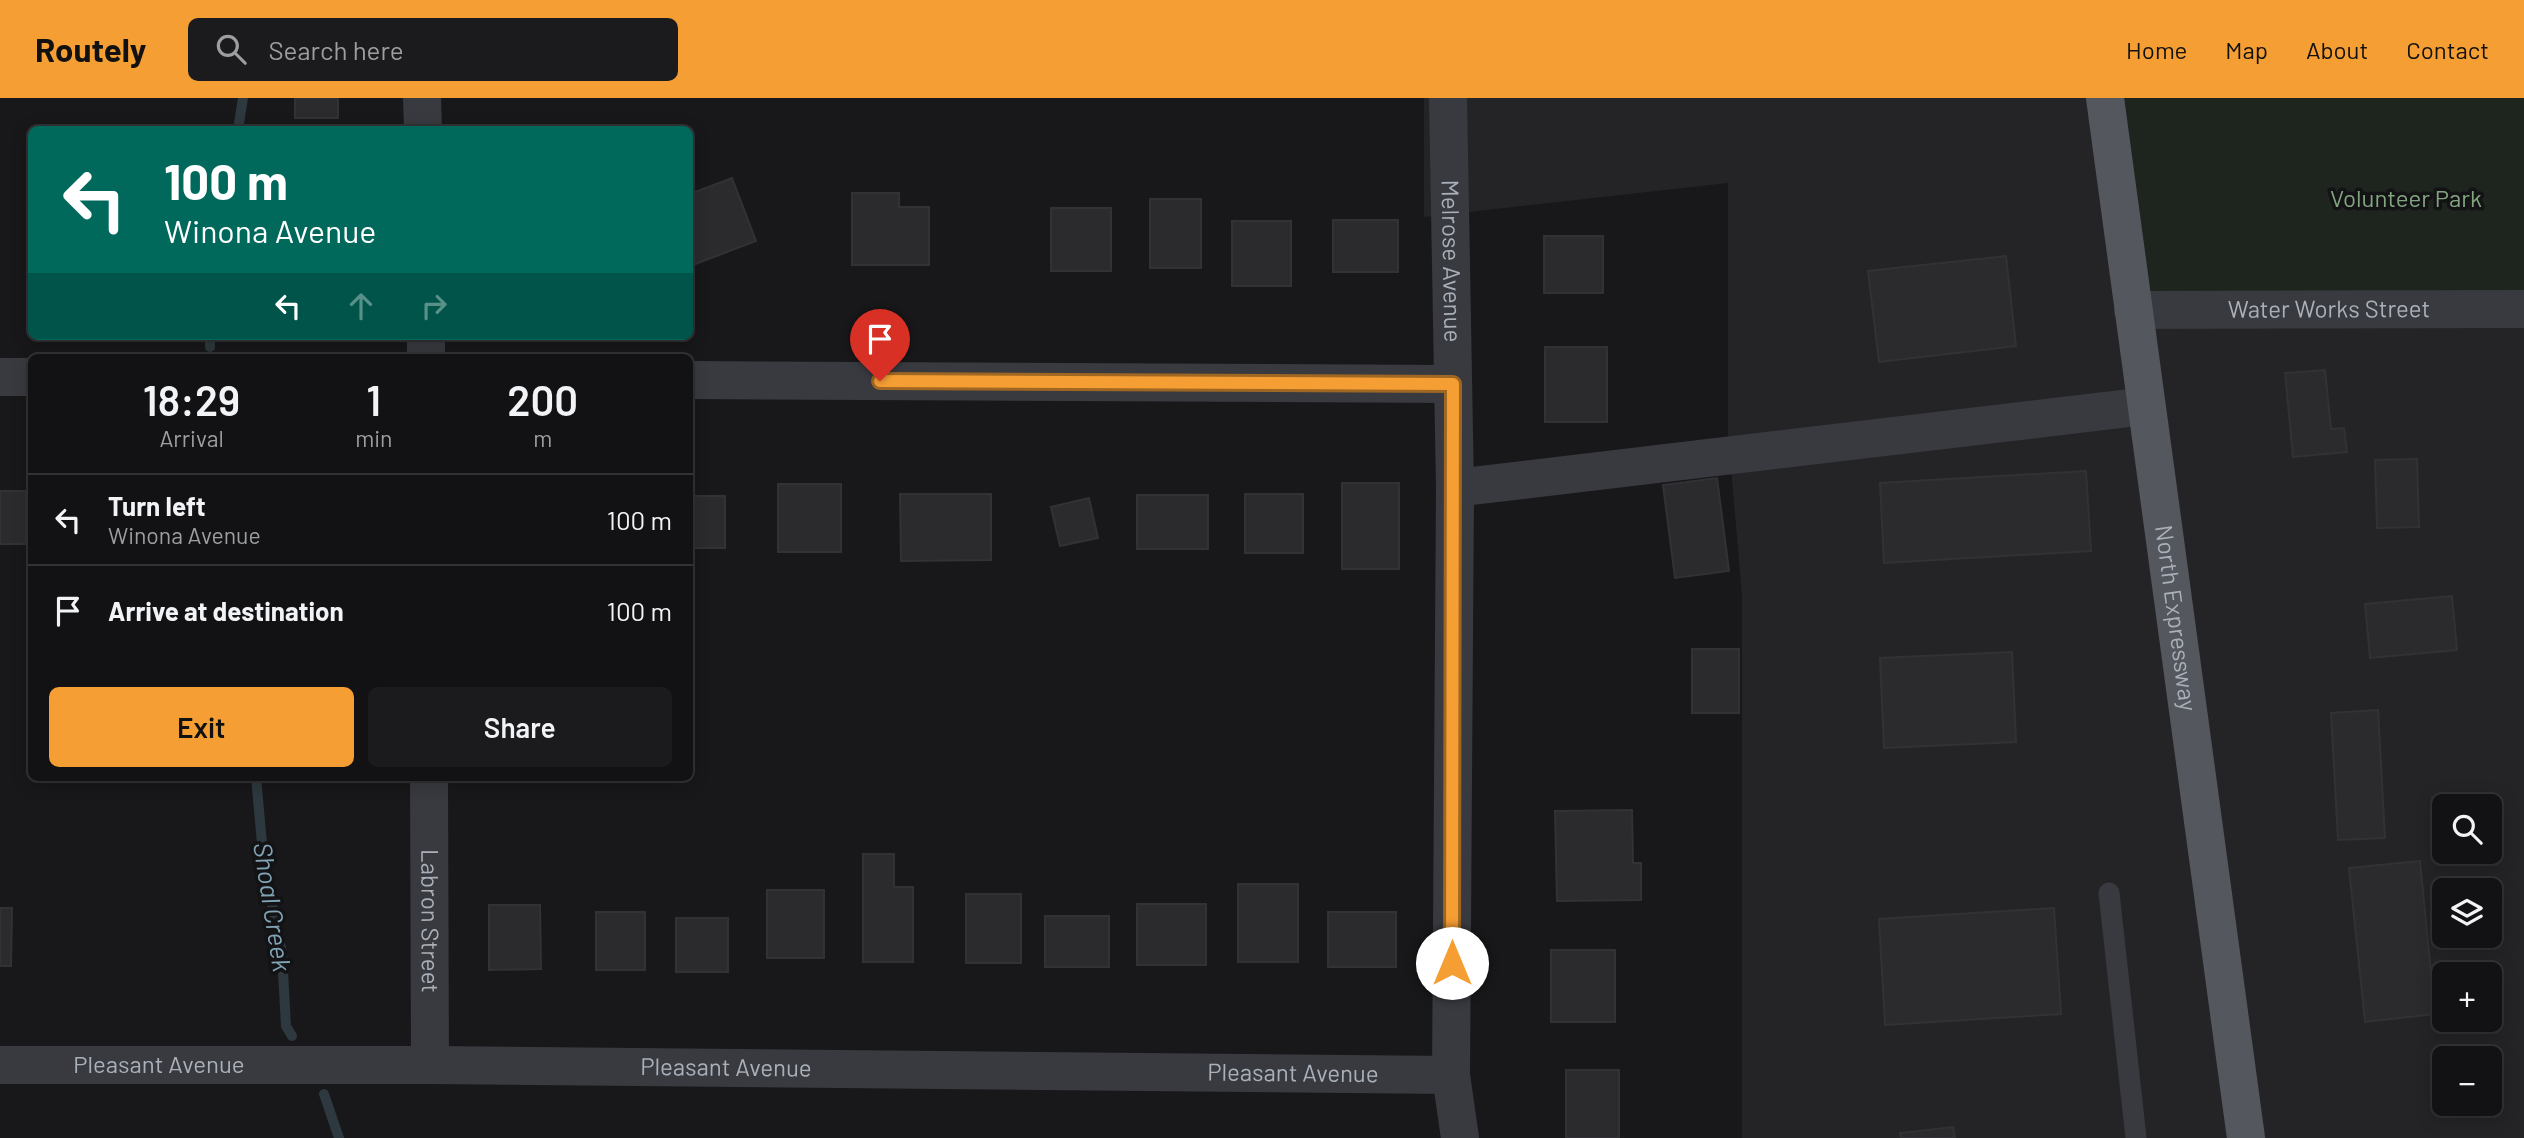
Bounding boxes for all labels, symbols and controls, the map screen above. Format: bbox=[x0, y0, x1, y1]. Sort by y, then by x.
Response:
search box bbox=[188, 18, 678, 81]
text: Routely bbox=[35, 29, 146, 69]
icon: search bbox=[212, 30, 250, 68]
text: Search here bbox=[268, 34, 404, 65]
text: Home bbox=[2126, 35, 2187, 64]
text: Map bbox=[2225, 35, 2268, 64]
text: About bbox=[2306, 35, 2368, 64]
text: Contact bbox=[2406, 35, 2489, 64]
text: 100 m bbox=[164, 151, 288, 210]
icon: left bbox=[49, 154, 140, 245]
street label: Melrose Avenue bbox=[1436, 179, 1468, 343]
park label: Volunteer Park bbox=[2330, 183, 2482, 212]
text: Winona Avenue bbox=[164, 211, 376, 249]
icon: left bbox=[269, 287, 307, 325]
icon: ahead bbox=[342, 287, 380, 325]
icon: right bbox=[415, 287, 453, 325]
street label: Water Works Street bbox=[2228, 293, 2430, 323]
pin bbox=[850, 309, 910, 381]
icon: arrive bbox=[861, 320, 899, 358]
text: 18:29 bbox=[143, 374, 240, 424]
text: 1 bbox=[366, 374, 381, 424]
text: 200 bbox=[507, 374, 578, 424]
text: Arrival bbox=[159, 424, 224, 452]
text: min bbox=[355, 424, 392, 452]
text: m bbox=[533, 424, 552, 452]
text: Turn left bbox=[108, 490, 206, 521]
icon: left bbox=[49, 501, 87, 539]
text: 100 m bbox=[607, 504, 672, 535]
text: Winona Avenue bbox=[108, 521, 261, 549]
street label: North Expressway bbox=[2150, 523, 2204, 713]
icon: arrive bbox=[49, 592, 87, 630]
text: Arrive at destination bbox=[108, 595, 344, 626]
text: 100 m bbox=[607, 595, 672, 626]
button: Exit bbox=[49, 687, 354, 767]
button: Share bbox=[368, 687, 672, 767]
map controls bbox=[2432, 794, 2502, 1116]
button: search bbox=[2432, 794, 2502, 864]
water label: Shoal Creek bbox=[248, 840, 299, 974]
street label: Labron Street bbox=[416, 849, 446, 993]
button: layers bbox=[2432, 878, 2502, 948]
position arrow bbox=[1415, 926, 1489, 1000]
button: + bbox=[2432, 962, 2502, 1032]
button: − bbox=[2432, 1046, 2502, 1116]
street label: Pleasant Avenue bbox=[73, 1049, 245, 1078]
street label: Pleasant Avenue bbox=[640, 1051, 812, 1082]
street label: Pleasant Avenue bbox=[1207, 1057, 1379, 1087]

